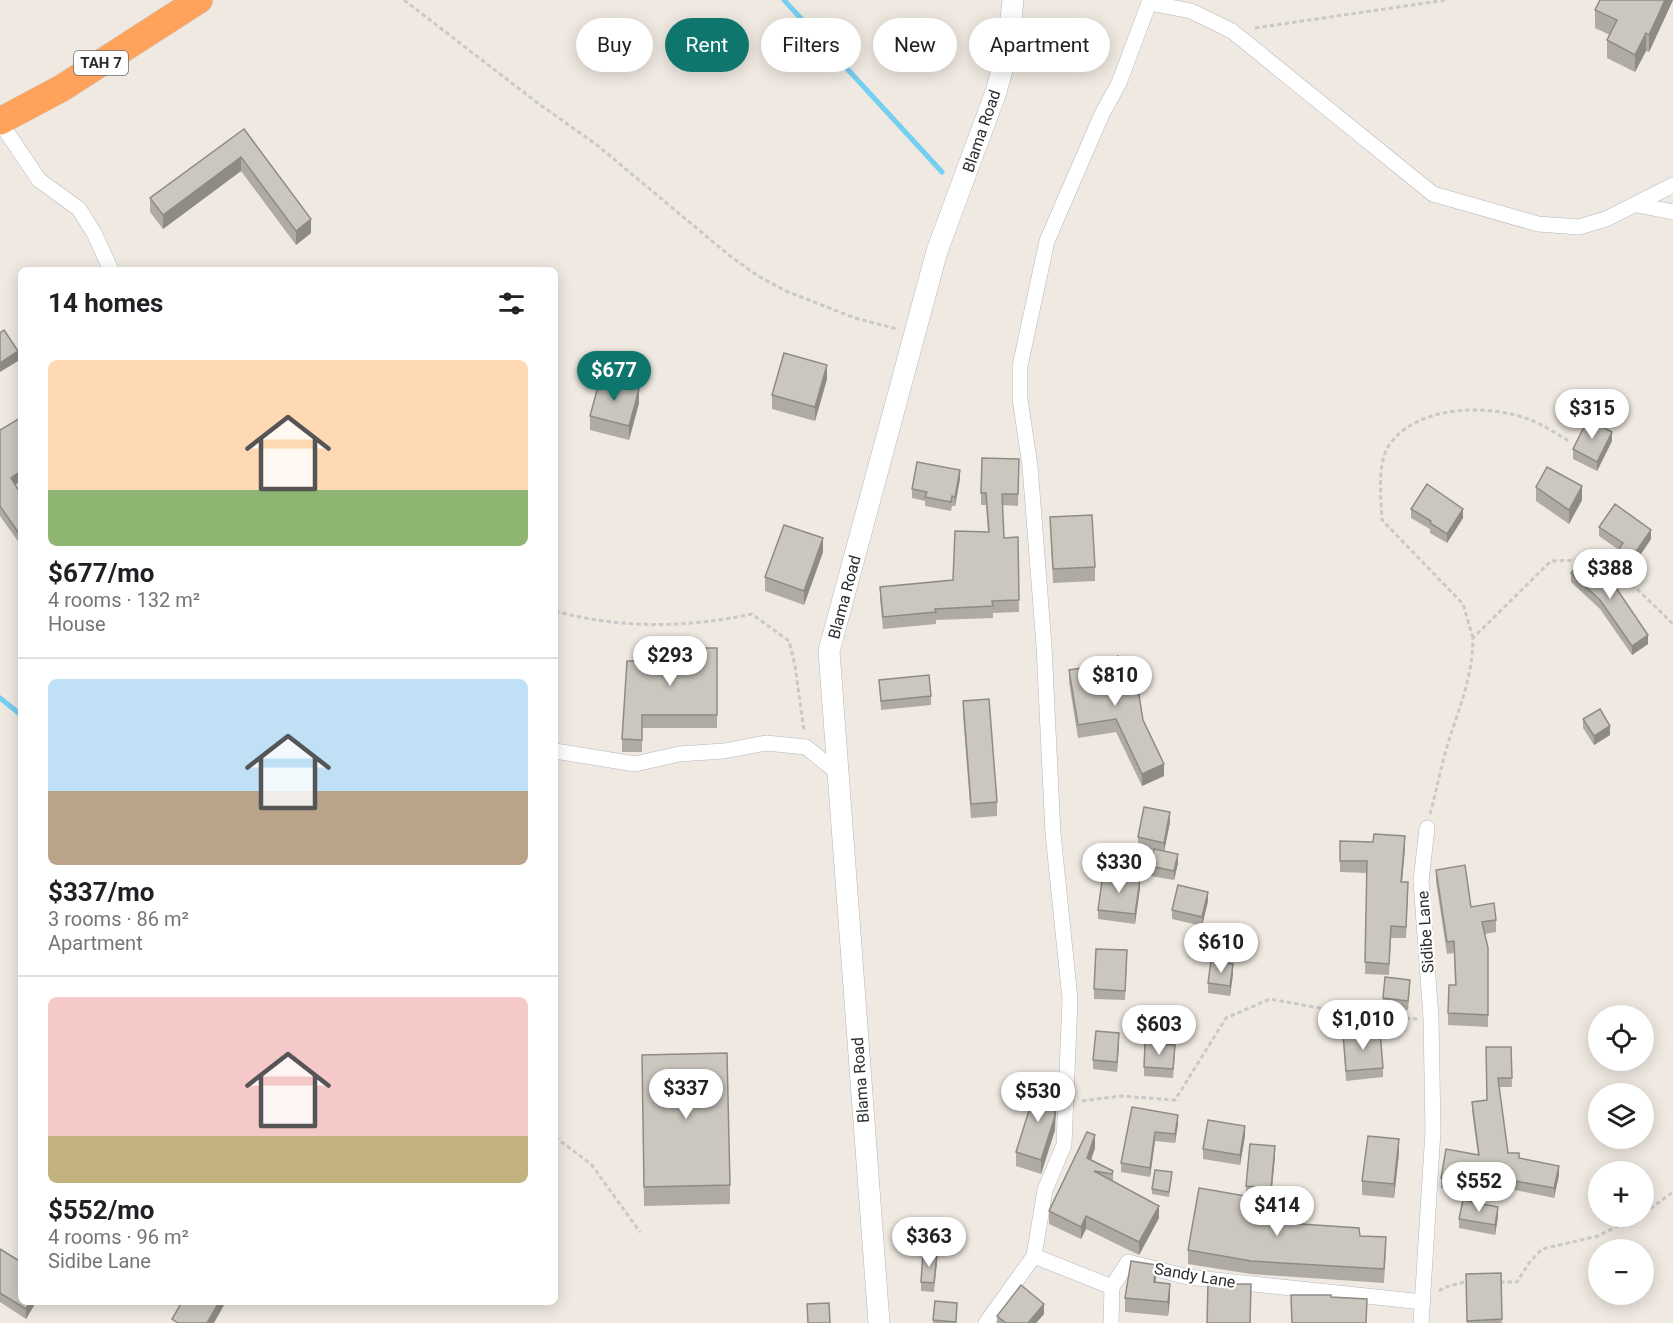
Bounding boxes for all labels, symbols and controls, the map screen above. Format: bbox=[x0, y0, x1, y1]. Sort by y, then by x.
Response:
chip: Buy bbox=[576, 18, 653, 72]
chip: Rent bbox=[665, 18, 749, 72]
chip: Filters bbox=[761, 18, 861, 72]
chip: New bbox=[873, 18, 957, 72]
chip: Apartment bbox=[969, 18, 1110, 72]
road number: TAH 7 bbox=[74, 51, 128, 75]
street label: Blama Road bbox=[958, 87, 1004, 175]
icon: filters bbox=[495, 287, 528, 320]
text: 14 homes bbox=[48, 288, 163, 318]
pin: $677 bbox=[578, 351, 650, 402]
text: $677 bbox=[591, 358, 637, 382]
pin: $315 bbox=[1556, 389, 1628, 440]
text: $315 bbox=[1569, 396, 1615, 420]
icon: home bbox=[234, 399, 342, 507]
pin: $388 bbox=[1574, 549, 1646, 600]
street label: Blama Road bbox=[824, 553, 865, 641]
text: $388 bbox=[1587, 556, 1633, 580]
text: $677/mo bbox=[48, 558, 155, 588]
text: 4 rooms · 132 m² bbox=[48, 588, 200, 612]
text: House bbox=[48, 612, 106, 636]
pin: $293 bbox=[634, 636, 706, 687]
text: $293 bbox=[647, 643, 693, 667]
pin: $810 bbox=[1079, 656, 1151, 707]
text: $810 bbox=[1092, 663, 1138, 687]
icon: home bbox=[234, 718, 342, 826]
pin: $330 bbox=[1083, 843, 1155, 894]
text: $330 bbox=[1096, 850, 1142, 874]
text: $337/mo bbox=[48, 877, 155, 907]
street label: Sidibe Lane bbox=[1413, 890, 1438, 974]
text: 3 rooms · 86 m² bbox=[48, 907, 189, 931]
pin: $610 bbox=[1185, 923, 1257, 974]
text: $610 bbox=[1198, 930, 1244, 954]
text: Apartment bbox=[48, 931, 143, 955]
pin: $1,010 bbox=[1314, 1000, 1412, 1051]
pin: $603 bbox=[1123, 1005, 1195, 1056]
map controls bbox=[1588, 1005, 1654, 1305]
button: locate bbox=[1588, 1005, 1654, 1071]
text: $1,010 bbox=[1332, 1007, 1394, 1031]
text: $603 bbox=[1136, 1012, 1182, 1036]
icon: home bbox=[234, 1036, 342, 1144]
street label: Blama Road bbox=[848, 1036, 873, 1124]
pin: $337 bbox=[650, 1069, 722, 1120]
pin: $530 bbox=[1002, 1072, 1074, 1123]
text: $337 bbox=[663, 1076, 709, 1100]
text: $530 bbox=[1015, 1079, 1061, 1103]
button: layers bbox=[1588, 1083, 1654, 1149]
button: + bbox=[1588, 1161, 1654, 1227]
pin: $552 bbox=[1443, 1162, 1515, 1213]
text: $552 bbox=[1456, 1169, 1502, 1193]
pin: $414 bbox=[1241, 1186, 1313, 1237]
text: $414 bbox=[1254, 1193, 1300, 1217]
text: $552/mo bbox=[48, 1195, 155, 1225]
pin: $363 bbox=[893, 1217, 965, 1268]
text: $363 bbox=[906, 1224, 952, 1248]
text: 4 rooms · 96 m² bbox=[48, 1225, 189, 1249]
button: − bbox=[1588, 1239, 1654, 1305]
text: Sidibe Lane bbox=[48, 1249, 151, 1273]
street label: Sandy Lane bbox=[1153, 1259, 1237, 1292]

